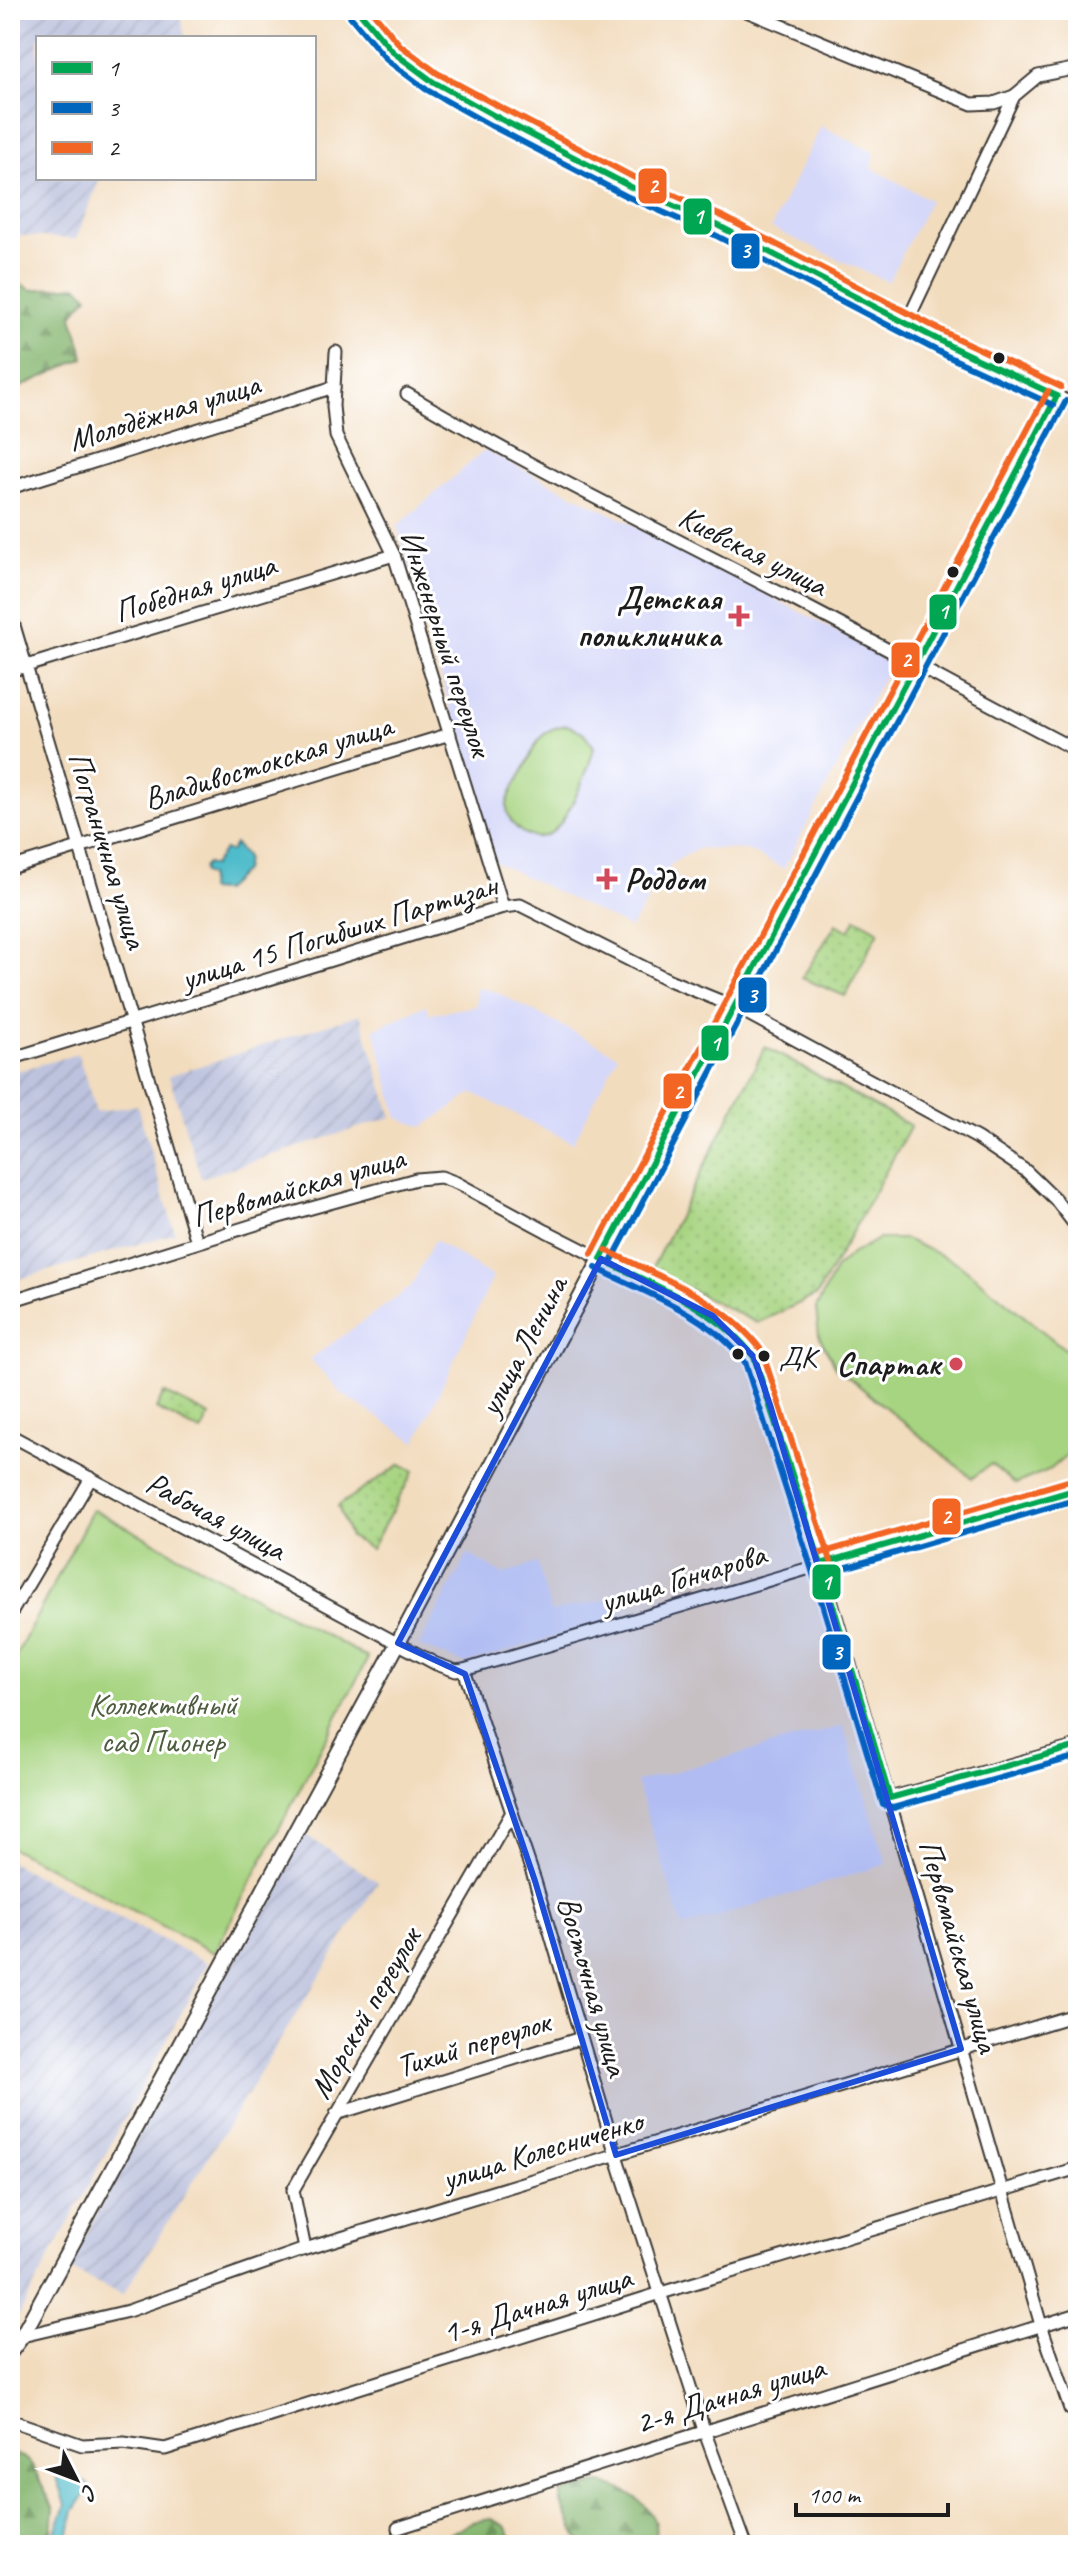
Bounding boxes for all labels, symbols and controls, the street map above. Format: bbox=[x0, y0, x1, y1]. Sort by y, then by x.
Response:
legend bbox=[36, 36, 316, 180]
text: 1 bbox=[108, 53, 120, 83]
text: 3 bbox=[108, 93, 121, 123]
text: 2 bbox=[108, 133, 121, 163]
line badge: 2 bbox=[637, 167, 668, 205]
text: 2 bbox=[648, 172, 660, 200]
line badge: 1 bbox=[682, 197, 713, 236]
text: 1 bbox=[693, 203, 705, 231]
line badge: 3 bbox=[730, 232, 761, 270]
text: 3 bbox=[740, 237, 752, 265]
unlabelled marker bbox=[991, 350, 1007, 366]
street label: Молодёжная улица bbox=[64, 363, 266, 460]
street label: Киевская улица bbox=[672, 496, 836, 607]
street label: Инженерный переулок bbox=[390, 525, 503, 764]
street label: Победная улица bbox=[109, 543, 283, 632]
unlabelled marker bbox=[945, 564, 961, 580]
place label: Детская поликлиника bbox=[577, 578, 724, 656]
line badge: 1 bbox=[928, 593, 958, 631]
text: 1 bbox=[938, 598, 950, 626]
marker: Детская поликлиника bbox=[728, 605, 750, 627]
line badge: 2 bbox=[890, 641, 921, 679]
text: 2 bbox=[901, 646, 913, 674]
street label: Владивостокская улица bbox=[139, 704, 400, 819]
street label: Пограничная улица bbox=[59, 747, 158, 955]
place label: Роддом bbox=[625, 859, 707, 900]
street label: улица 15 Погибших Партизан bbox=[174, 864, 504, 1000]
marker: Роддом bbox=[596, 868, 618, 890]
line badge: 3 bbox=[737, 976, 768, 1014]
text: 3 bbox=[747, 982, 759, 1010]
line badge: 1 bbox=[700, 1024, 730, 1062]
text: 1 bbox=[710, 1030, 722, 1058]
line badge: 2 bbox=[662, 1072, 693, 1110]
text: 2 bbox=[673, 1078, 685, 1106]
street label: Первомайская улица bbox=[187, 1136, 411, 1237]
street label: улица Ленина bbox=[468, 1267, 578, 1425]
place label: ДК bbox=[779, 1337, 821, 1375]
place label: Спартак bbox=[837, 1344, 943, 1385]
unlabelled marker bbox=[730, 1346, 746, 1362]
marker: ДК bbox=[756, 1348, 772, 1364]
marker: Спартак bbox=[947, 1355, 965, 1373]
street label: Рабочая улица bbox=[139, 1462, 295, 1571]
line badge: 2 bbox=[931, 1497, 962, 1536]
text: 2 bbox=[941, 1503, 953, 1531]
street label: улица Гончарова bbox=[594, 1533, 772, 1623]
line badge: 1 bbox=[811, 1563, 842, 1601]
text: 1 bbox=[821, 1569, 833, 1597]
line badge: 3 bbox=[821, 1633, 852, 1671]
text: 3 bbox=[832, 1639, 844, 1667]
park label: Коллективный сад Пионер bbox=[89, 1684, 239, 1762]
street label: Первомайская улица bbox=[909, 1835, 1010, 2059]
street label: Восточная улица bbox=[548, 1891, 639, 2083]
street label: Морской переулок bbox=[300, 1918, 432, 2106]
street label: Тихий переулок bbox=[391, 2000, 558, 2087]
street label: улица Колесниченко bbox=[435, 2099, 651, 2201]
street label: 1-я Дачная улица bbox=[437, 2256, 639, 2353]
street label: 2-я Дачная улица bbox=[630, 2346, 832, 2443]
north arrow bbox=[36, 2439, 116, 2519]
scale bar bbox=[796, 2467, 948, 2517]
text: С bbox=[74, 2478, 104, 2507]
text: 100 m bbox=[808, 2480, 862, 2510]

